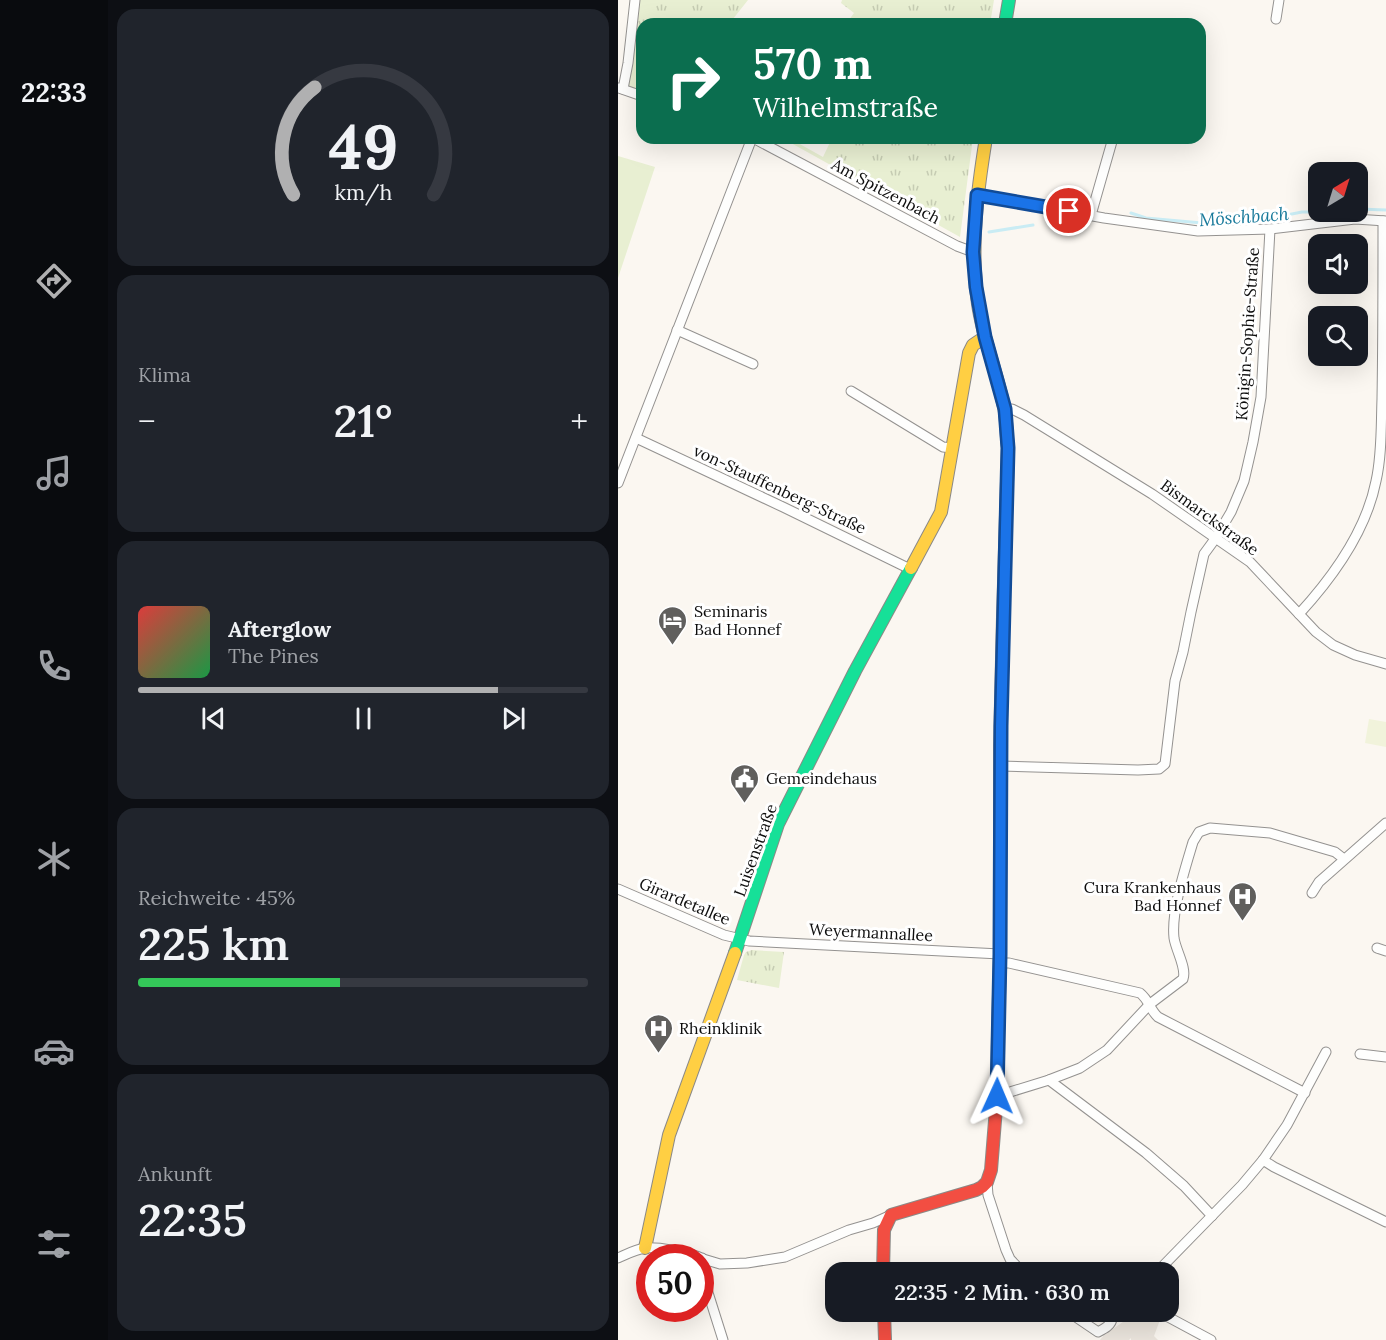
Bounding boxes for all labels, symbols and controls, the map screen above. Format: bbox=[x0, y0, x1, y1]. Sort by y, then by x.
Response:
text: 570 m bbox=[753, 37, 872, 91]
icon: right bbox=[654, 42, 732, 120]
text: 22:33 bbox=[21, 75, 87, 109]
text: Wilhelmstraße bbox=[753, 90, 938, 124]
text: 49 bbox=[328, 106, 398, 186]
street label: Am Spitzenbach bbox=[827, 154, 944, 228]
north arrow bbox=[1308, 162, 1368, 222]
map controls bbox=[1308, 162, 1368, 366]
text: km/h bbox=[334, 178, 392, 206]
pin bbox=[1043, 185, 1094, 236]
icon: arrive bbox=[1052, 194, 1085, 227]
water label: Möschbach bbox=[1198, 202, 1290, 231]
button: sound bbox=[1308, 234, 1368, 294]
street label: Königin-Sophie-Straße bbox=[1231, 246, 1263, 421]
icon: directions bbox=[33, 260, 75, 302]
button: search bbox=[1308, 306, 1368, 366]
text: Klima bbox=[138, 362, 191, 387]
text: 21° bbox=[333, 392, 393, 449]
text: − bbox=[138, 400, 156, 442]
text: + bbox=[570, 400, 588, 442]
street label: von-Stauffenberg-Straße bbox=[691, 440, 870, 538]
icon: music bbox=[33, 452, 75, 494]
street label: Bismarckstraße bbox=[1157, 475, 1263, 560]
place label: Seminaris Bad Honnef bbox=[694, 601, 783, 639]
hotel icon: Seminaris Bad Honnef bbox=[657, 604, 689, 646]
text: Afterglow bbox=[228, 615, 331, 643]
text: The Pines bbox=[228, 643, 319, 668]
icon: phone bbox=[33, 645, 75, 687]
icon: previous bbox=[197, 702, 230, 735]
icon: pause bbox=[347, 702, 380, 735]
icon: next bbox=[497, 702, 530, 735]
public building icon: Gemeindehaus bbox=[729, 762, 761, 804]
place label: Gemeindehaus bbox=[766, 768, 877, 788]
street label: Luisenstraße bbox=[729, 801, 781, 899]
icon: climate bbox=[33, 838, 75, 880]
street label: Girardetallee bbox=[636, 873, 734, 929]
place label: Cura Krankenhaus Bad Honnef bbox=[1084, 877, 1223, 915]
hospital icon: Cura Krankenhaus Bad Honnef bbox=[1226, 880, 1258, 922]
text: Reichweite · 45% bbox=[138, 885, 295, 910]
text: 225 km bbox=[138, 915, 289, 972]
street label: Weyermannallee bbox=[809, 919, 934, 945]
hospital icon: Rheinklinik bbox=[642, 1012, 674, 1054]
place label: Rheinklinik bbox=[679, 1018, 762, 1038]
icon: car bbox=[33, 1030, 75, 1072]
position arrow bbox=[965, 1064, 1029, 1128]
text: Ankunft bbox=[138, 1161, 212, 1186]
text: 22:35 bbox=[138, 1191, 247, 1248]
icon: filters bbox=[33, 1223, 75, 1265]
speed limit sign: 50 bbox=[636, 1244, 714, 1322]
text: 22:35 · 2 Min. · 630 m bbox=[894, 1278, 1110, 1306]

